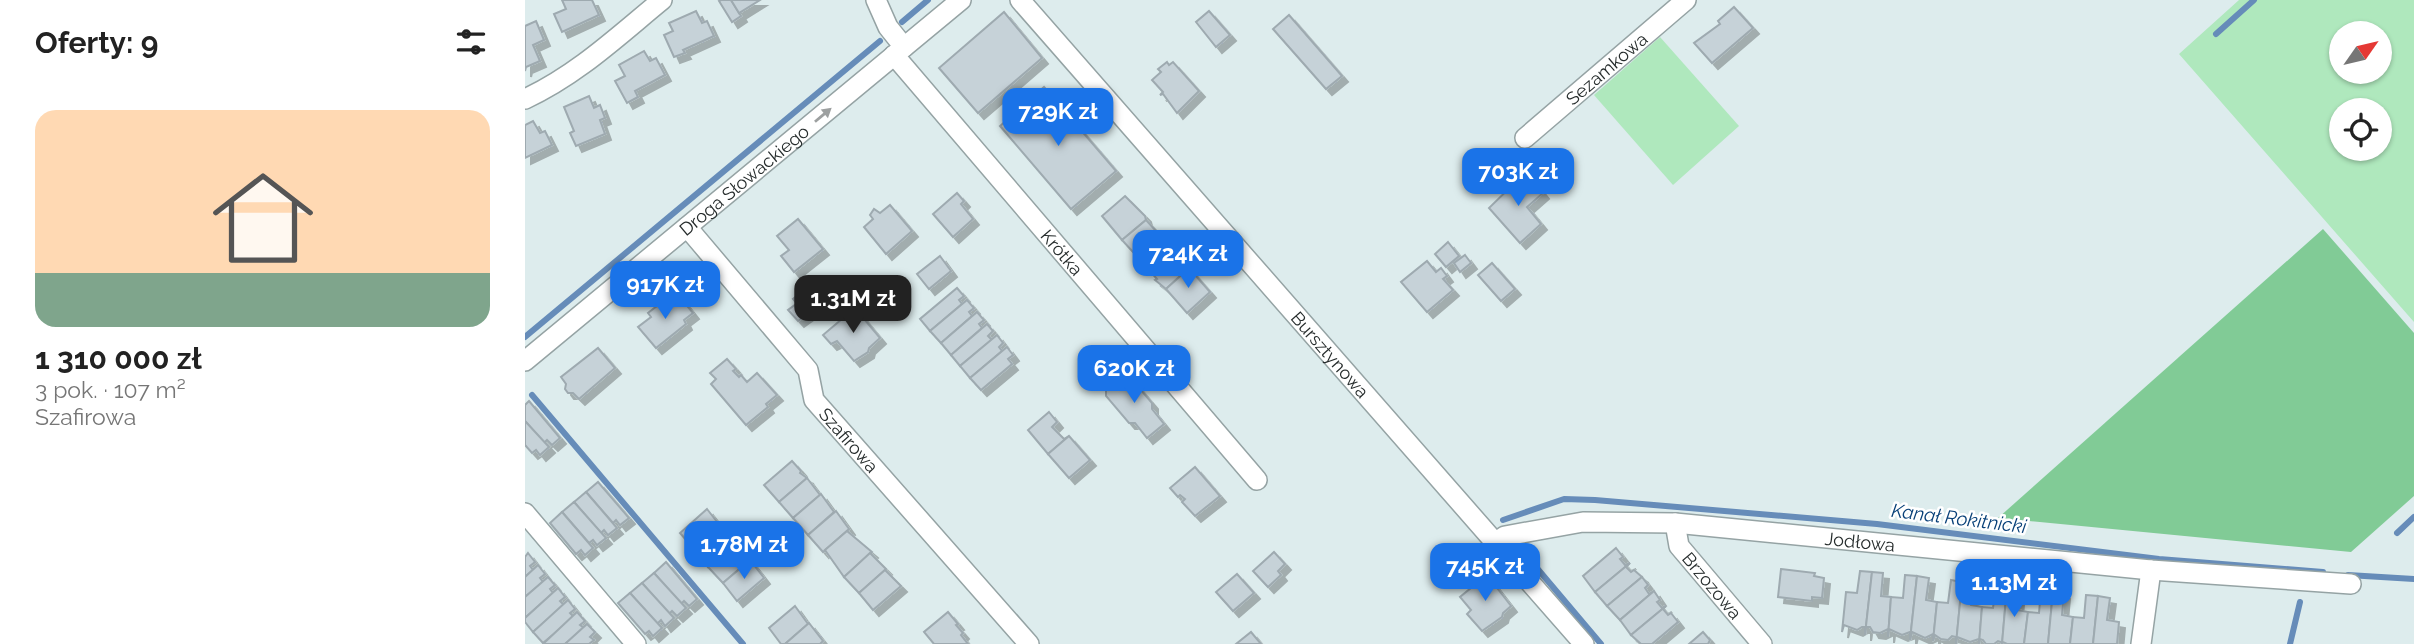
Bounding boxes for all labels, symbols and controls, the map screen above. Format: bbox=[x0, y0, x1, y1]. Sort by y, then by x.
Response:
north arrow bbox=[2329, 21, 2392, 84]
map controls bbox=[2329, 21, 2392, 161]
icon: filters bbox=[452, 23, 490, 61]
text: Oferty: 9 bbox=[35, 25, 158, 60]
street label: Sezamkowa bbox=[1561, 28, 1651, 109]
pin: 729K zł bbox=[993, 88, 1123, 148]
text: 729K zł bbox=[1018, 97, 1098, 124]
button: locate bbox=[2329, 98, 2392, 161]
one-way arrow bbox=[813, 107, 831, 122]
street label: Droga Słowackiego bbox=[675, 120, 813, 240]
pin: 703K zł bbox=[1453, 148, 1583, 208]
icon: home bbox=[200, 155, 326, 281]
text: 703K zł bbox=[1478, 157, 1558, 184]
street label: Krótka bbox=[1037, 225, 1088, 279]
pin: 724K zł bbox=[1123, 230, 1253, 290]
text: 724K zł bbox=[1149, 239, 1227, 266]
pin: 917K zł bbox=[600, 262, 730, 321]
text: 917K zł bbox=[626, 270, 704, 297]
pin: 1.31M zł bbox=[781, 276, 925, 335]
text: 1.31M zł bbox=[810, 284, 896, 311]
street label: Bursztynowa bbox=[1287, 307, 1374, 402]
text: 1 310 000 zł bbox=[35, 341, 202, 376]
pin: 620K zł bbox=[1069, 346, 1199, 405]
text: 620K zł bbox=[1094, 354, 1174, 381]
text: 3 pok. · 107 m² bbox=[35, 376, 186, 403]
text: Szafirowa bbox=[35, 403, 136, 430]
street label: Szafirowa bbox=[815, 403, 883, 477]
water label: Kanał Rokitnicki bbox=[1890, 499, 2029, 537]
pin: 1.78M zł bbox=[672, 522, 816, 581]
street label: Jodłowa bbox=[1824, 527, 1896, 555]
text: 1.78M zł bbox=[700, 530, 788, 557]
pin: 745K zł bbox=[1420, 544, 1550, 603]
street label: Brzozowa bbox=[1678, 548, 1746, 623]
text: 745K zł bbox=[1446, 552, 1524, 579]
pin: 1.13M zł bbox=[1942, 560, 2086, 619]
text: 1.13M zł bbox=[1971, 568, 2057, 595]

